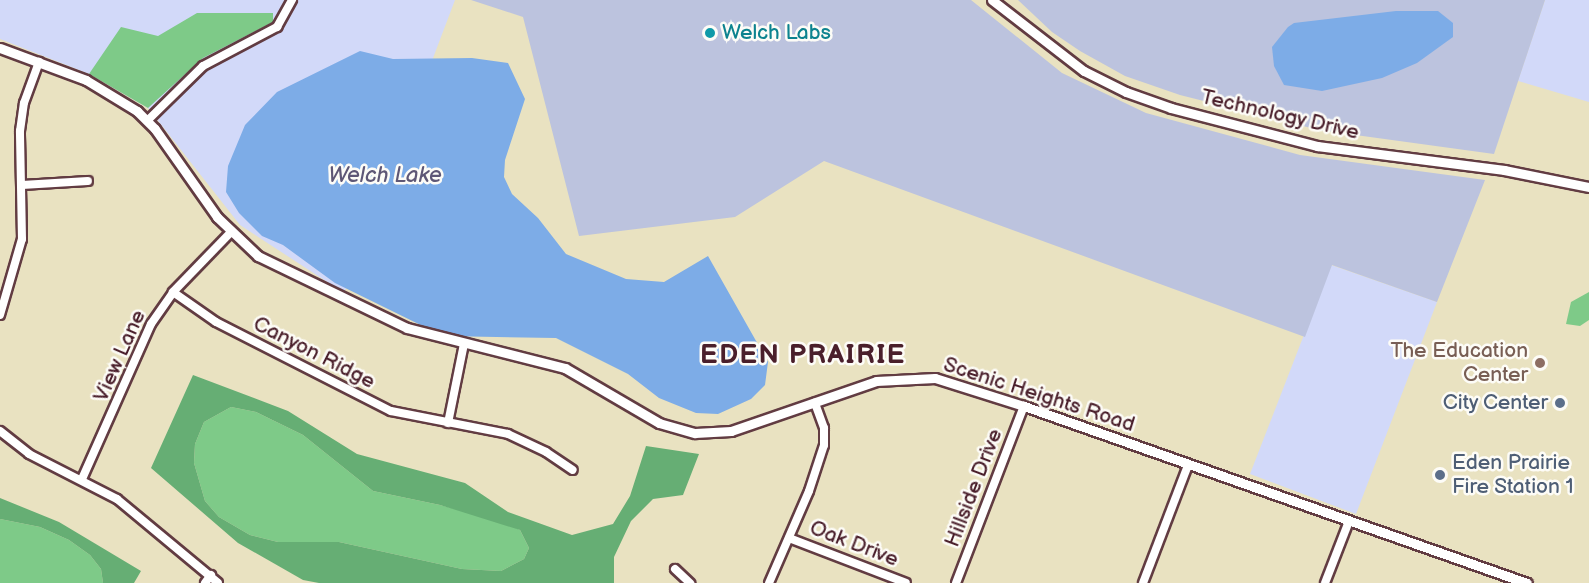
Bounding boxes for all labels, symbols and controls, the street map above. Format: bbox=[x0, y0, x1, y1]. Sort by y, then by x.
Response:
place label: Welch Labs bbox=[722, 20, 831, 46]
marker: Welch Labs bbox=[703, 26, 717, 40]
street label: Technology Drive bbox=[1198, 84, 1362, 146]
water label: Welch Lake bbox=[328, 163, 442, 189]
street label: View Lane bbox=[89, 306, 151, 406]
street label: Canyon Ridge bbox=[249, 311, 379, 395]
place label: The Education Center bbox=[1390, 338, 1528, 388]
district label: EDEN PRAIRIE bbox=[700, 340, 906, 372]
street label: Scenic Heights Road bbox=[940, 352, 1138, 438]
marker: The Education Center bbox=[1533, 356, 1547, 370]
place label: City Center bbox=[1441, 390, 1548, 416]
marker: City Center bbox=[1553, 396, 1567, 410]
street label: Hillside Drive bbox=[940, 425, 1008, 551]
place label: Eden Prairie Fire Station 1 bbox=[1452, 450, 1574, 500]
marker: Eden Prairie Fire Station 1 bbox=[1433, 468, 1447, 482]
street label: Oak Drive bbox=[806, 516, 902, 572]

